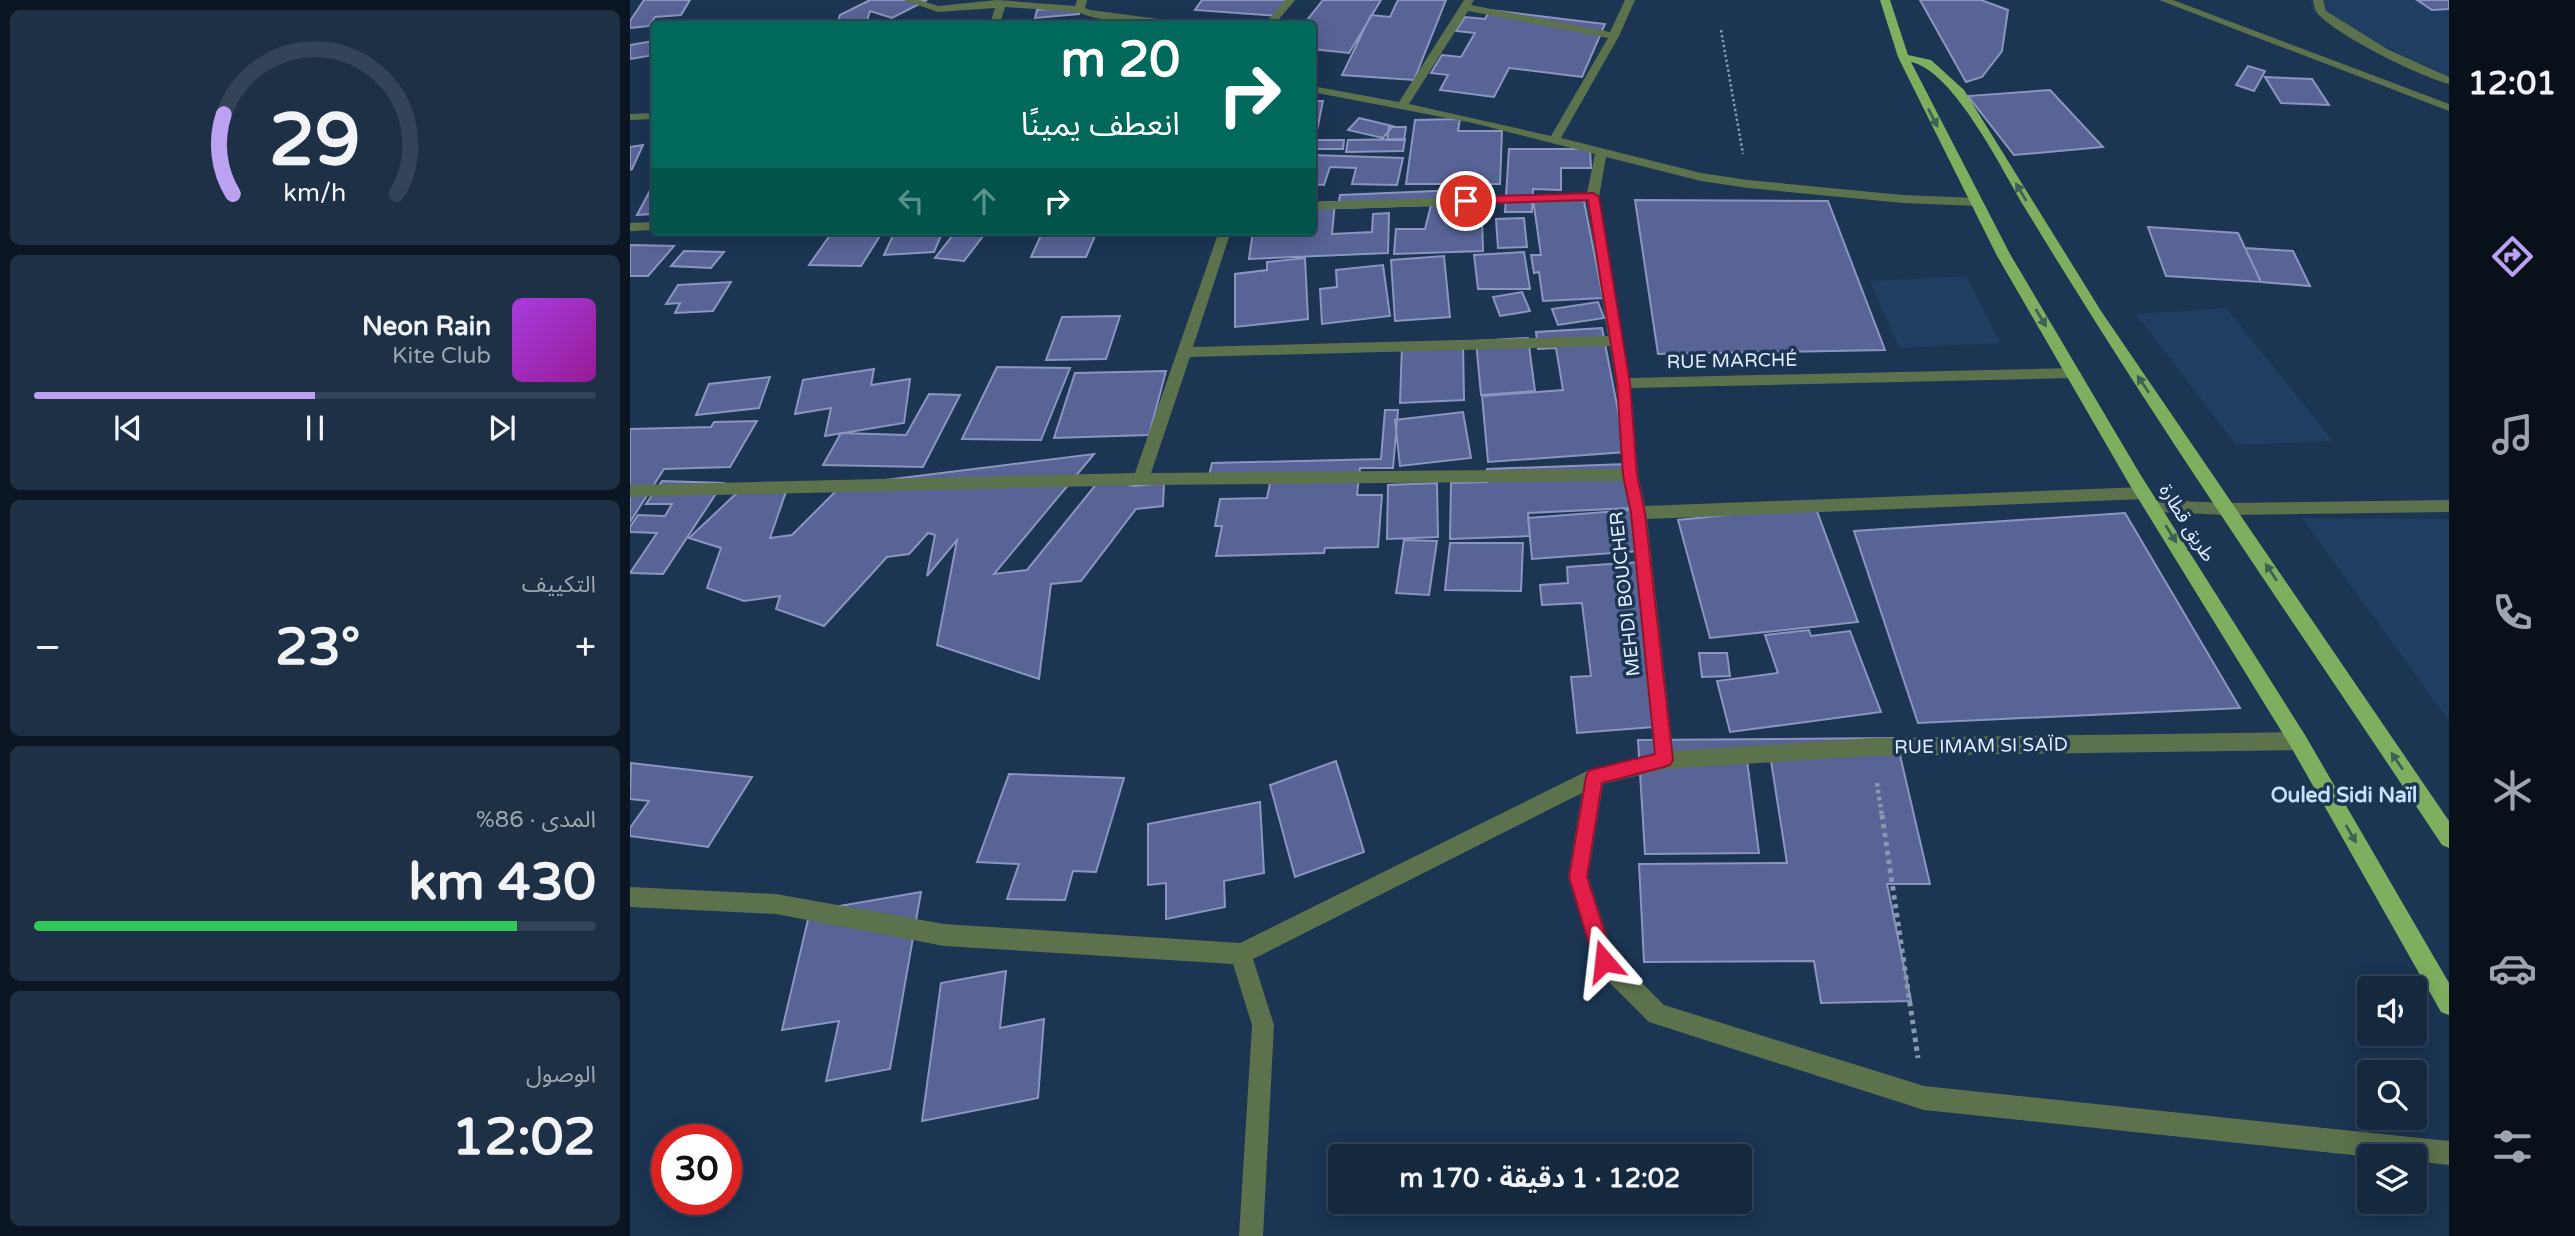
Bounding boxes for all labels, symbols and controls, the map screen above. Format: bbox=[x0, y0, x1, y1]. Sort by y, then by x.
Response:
text: 20 m bbox=[1061, 31, 1180, 90]
icon: right bbox=[1204, 49, 1295, 140]
text: 12:01 bbox=[2468, 65, 2556, 103]
text: 29 bbox=[269, 97, 361, 185]
text: انعطف يمينًا bbox=[1021, 106, 1180, 144]
one-way arrow bbox=[1927, 108, 1939, 128]
pin bbox=[1436, 171, 1496, 231]
text: km/h bbox=[284, 177, 346, 207]
icon: left bbox=[892, 182, 930, 220]
icon: ahead bbox=[965, 182, 1003, 220]
icon: right bbox=[1038, 182, 1076, 220]
icon: arrive bbox=[1447, 182, 1485, 220]
one-way arrow bbox=[2015, 183, 2027, 202]
icon: directions bbox=[2488, 232, 2537, 281]
one-way arrow bbox=[2035, 308, 2048, 327]
text: Neon Rain bbox=[362, 311, 491, 342]
text: Kite Club bbox=[392, 342, 491, 370]
street label: RUE MARCHÉ bbox=[1666, 349, 1798, 373]
one-way arrow bbox=[2136, 375, 2149, 394]
icon: previous bbox=[109, 409, 147, 447]
icon: pause bbox=[296, 409, 334, 447]
icon: next bbox=[483, 409, 521, 447]
icon: music bbox=[2488, 410, 2537, 459]
street label: طريق قطارة bbox=[2155, 480, 2220, 566]
street label: MEHDI BOUCHER bbox=[1605, 510, 1645, 678]
one-way arrow bbox=[2164, 525, 2177, 544]
one-way arrow bbox=[2264, 563, 2278, 581]
text: التكييف bbox=[522, 571, 596, 599]
icon: phone bbox=[2488, 588, 2537, 637]
text: 23° bbox=[275, 616, 360, 679]
text: − bbox=[34, 625, 61, 671]
text: + bbox=[575, 625, 596, 671]
street label: RUE IMAM SI SAÏD bbox=[1894, 733, 2068, 759]
one-way arrow bbox=[2391, 751, 2404, 771]
icon: climate bbox=[2488, 766, 2537, 815]
district label: Ouled Sidi Naïl bbox=[2271, 783, 2417, 808]
text: المدى · 86% bbox=[476, 806, 596, 834]
one-way arrow bbox=[2345, 824, 2357, 844]
text: 430 km bbox=[408, 851, 596, 914]
position arrow bbox=[1567, 924, 1641, 998]
icon: car bbox=[2488, 944, 2537, 993]
map controls bbox=[2357, 976, 2427, 1214]
button: sound bbox=[2357, 976, 2427, 1046]
button: search bbox=[2357, 1060, 2427, 1130]
text: الوصول bbox=[526, 1061, 596, 1089]
text: 12:02 bbox=[452, 1106, 596, 1169]
icon: filters bbox=[2488, 1122, 2537, 1171]
speed limit sign: 30 bbox=[651, 1124, 742, 1215]
button: layers bbox=[2357, 1144, 2427, 1214]
text: 12:02 · 1 دقيقة · 170 m bbox=[1400, 1163, 1680, 1194]

